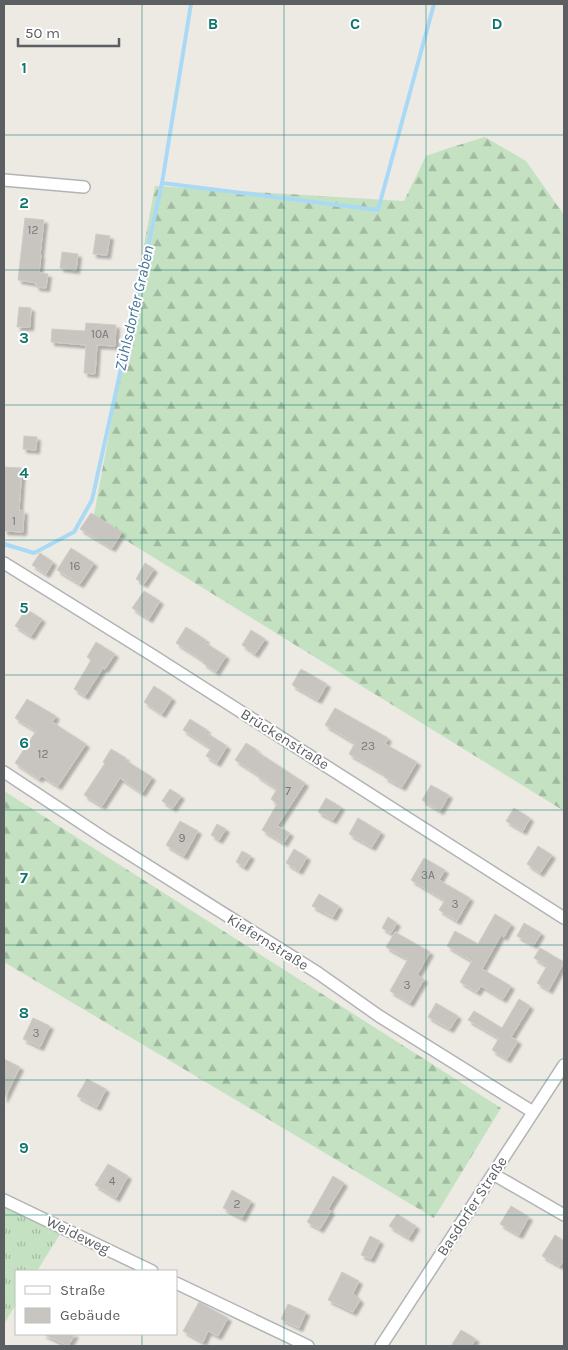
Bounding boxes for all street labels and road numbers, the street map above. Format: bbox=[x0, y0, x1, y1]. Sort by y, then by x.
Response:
street label: Brückenstraße bbox=[237, 705, 333, 773]
street label: Kiefernstraße bbox=[224, 910, 312, 974]
street label: Basdorfer Straße bbox=[433, 1153, 511, 1259]
street label: Weideweg bbox=[43, 1212, 113, 1258]

